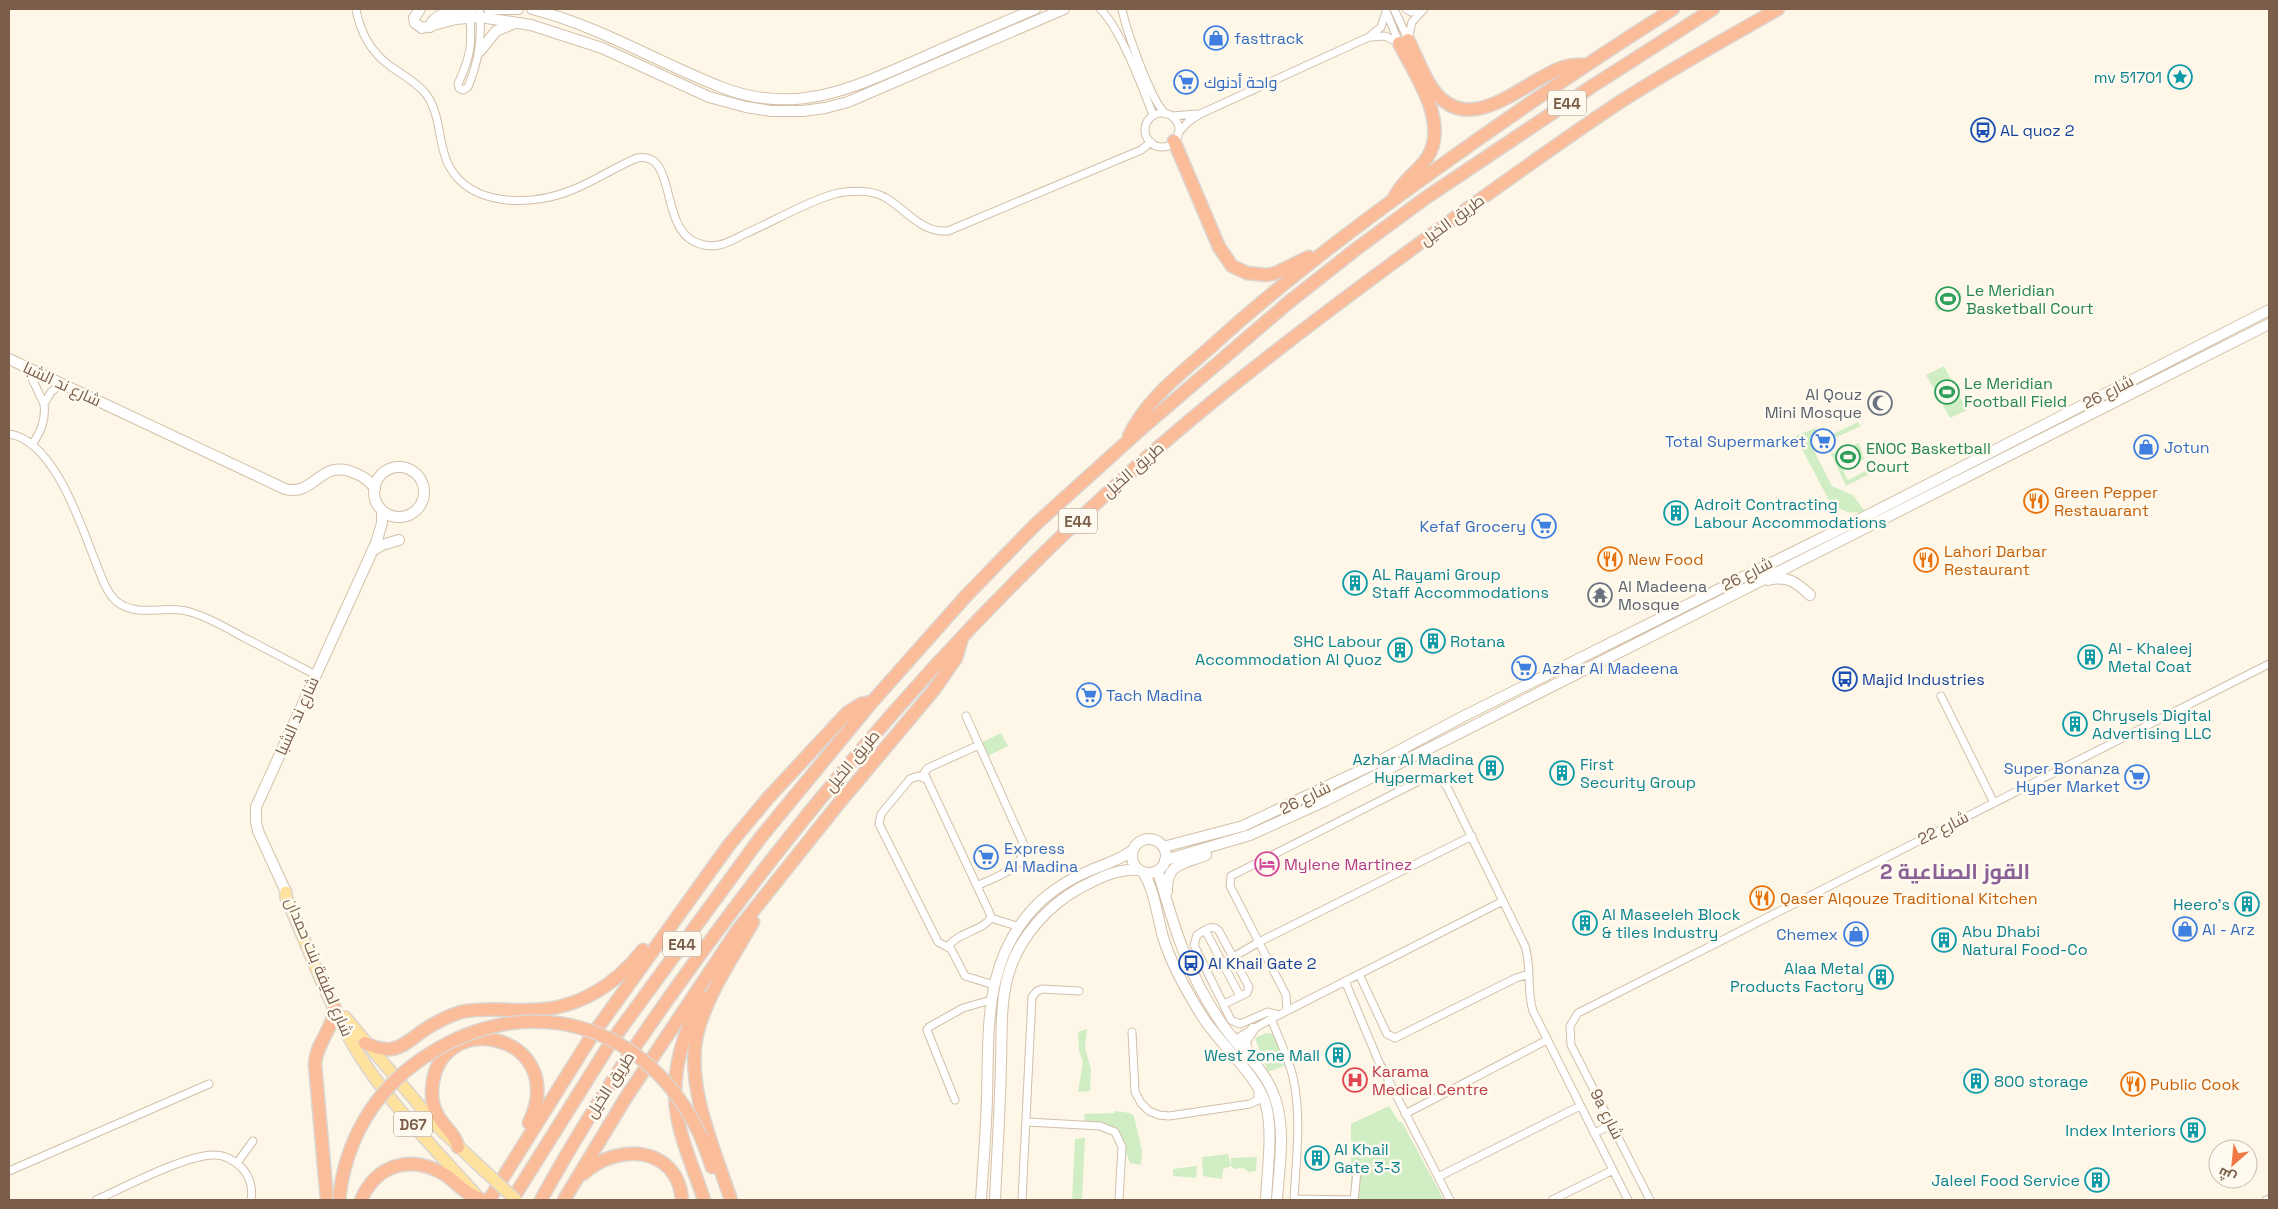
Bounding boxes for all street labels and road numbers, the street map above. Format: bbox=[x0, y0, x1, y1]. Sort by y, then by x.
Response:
road number: E44 bbox=[1548, 90, 1586, 116]
street label: طريق الخيل bbox=[1416, 189, 1488, 251]
street label: شارع ند الشبا bbox=[19, 357, 104, 412]
street label: شارع 26 bbox=[2079, 370, 2138, 415]
street label: طريق الخيل bbox=[1098, 437, 1168, 503]
road number: E44 bbox=[1059, 508, 1097, 534]
street label: شارع 26 bbox=[1718, 552, 1777, 597]
street label: شارع ند الشبا bbox=[270, 673, 325, 759]
street label: طريق الخيل bbox=[820, 726, 884, 796]
street label: شارع 26 bbox=[1276, 777, 1335, 820]
street label: شارع 22 bbox=[1914, 806, 1972, 851]
street label: شارع لطيفة بنت حمدان bbox=[279, 894, 358, 1040]
road number: E44 bbox=[663, 932, 701, 956]
street label: طريق الخيل bbox=[581, 1048, 639, 1122]
street label: 9a شارع bbox=[1584, 1085, 1629, 1143]
road number: D67 bbox=[394, 1112, 432, 1136]

